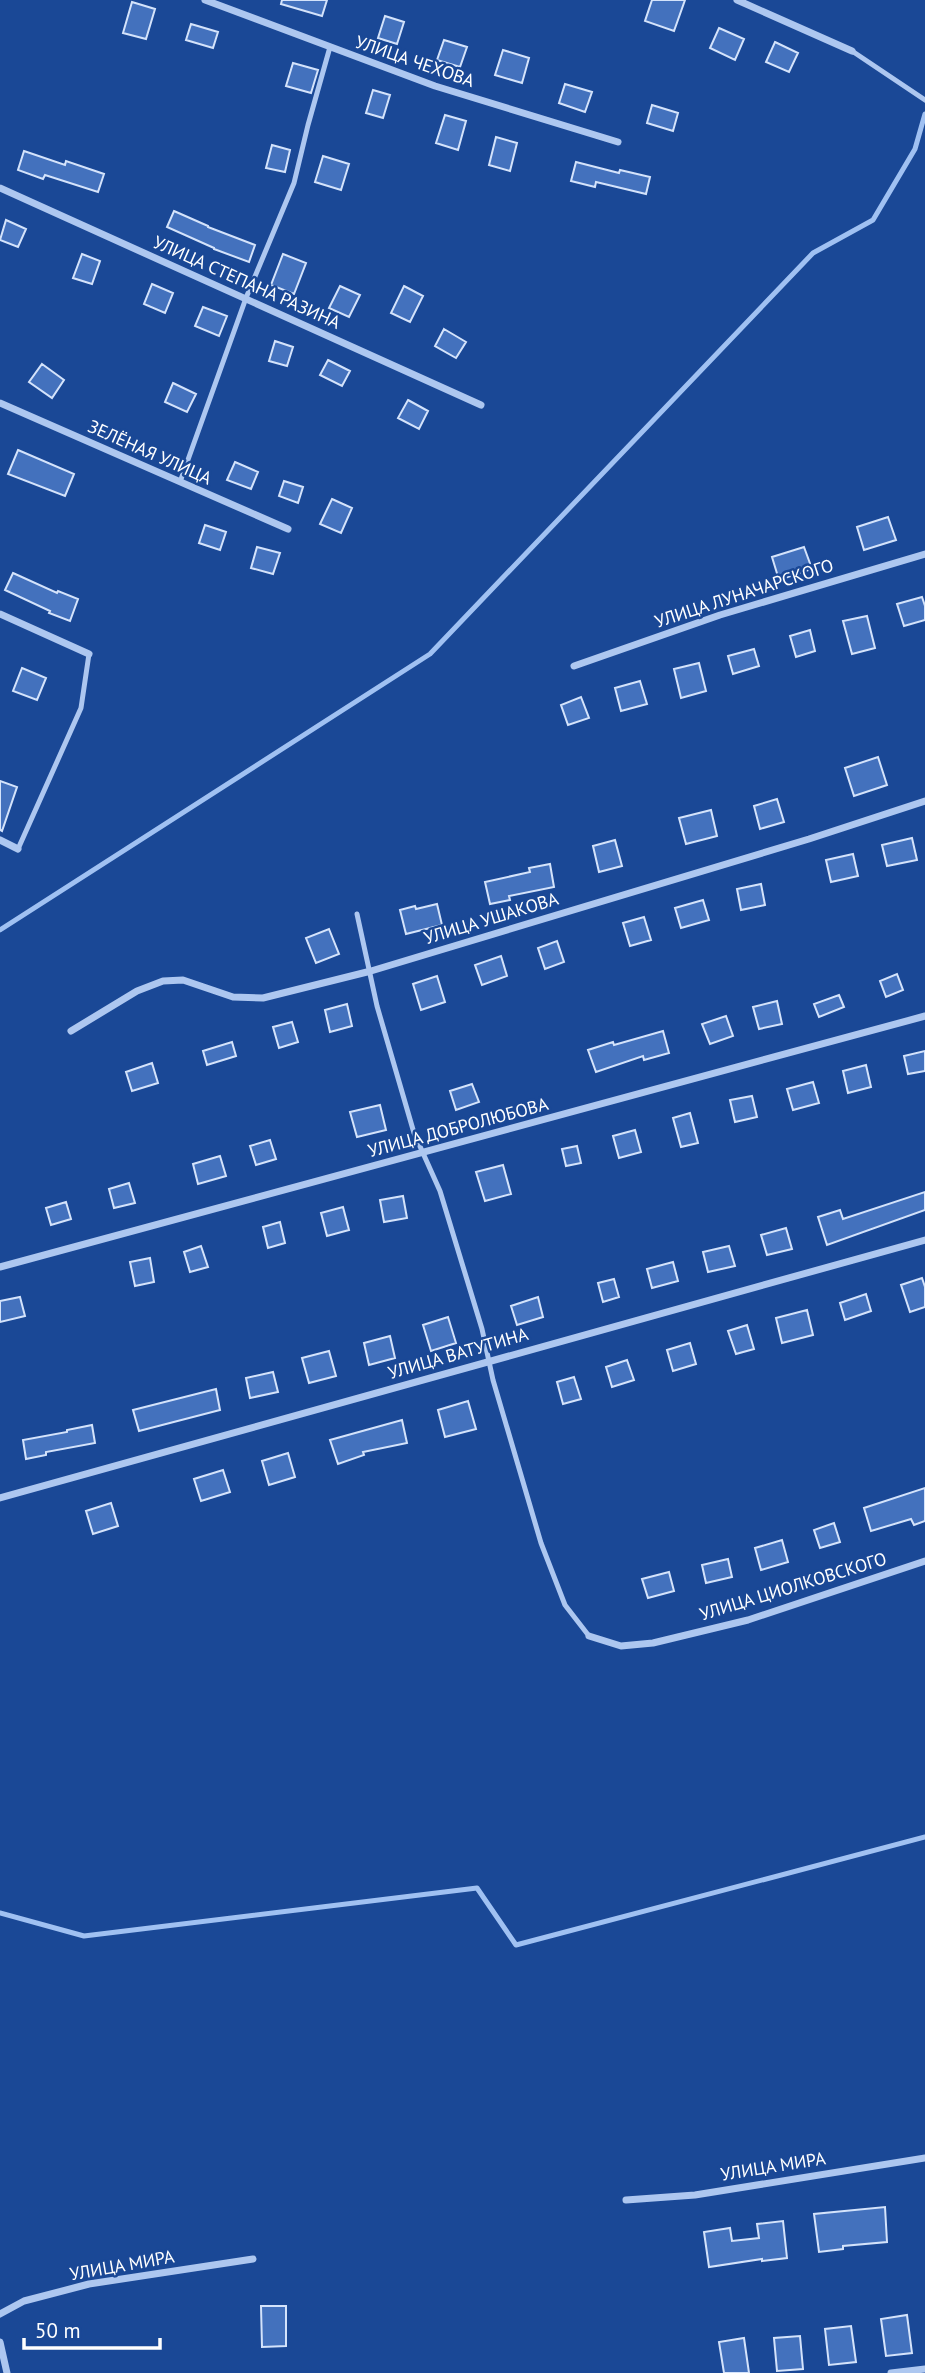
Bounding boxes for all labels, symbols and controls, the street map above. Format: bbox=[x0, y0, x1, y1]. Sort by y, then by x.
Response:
street label: УЛИЦА ЧЕХОВА bbox=[352, 30, 478, 92]
street label: УЛИЦА СТЕПАНА РАЗИНА bbox=[150, 230, 345, 334]
street label: ЗЕЛЁНАЯ УЛИЦА bbox=[84, 414, 216, 490]
street label: УЛИЦА ЛУНАЧАРСКОГО bbox=[652, 553, 836, 633]
street label: УЛИЦА УШАКОВА bbox=[421, 886, 562, 949]
street label: УЛИЦА ДОБРОЛЮБОВА bbox=[365, 1092, 551, 1162]
street label: УЛИЦА ВАТУТИНА bbox=[385, 1322, 531, 1384]
street label: УЛИЦА ЦИОЛКОВСКОГО bbox=[697, 1547, 889, 1625]
street label: УЛИЦА МИРА bbox=[719, 2146, 828, 2186]
street label: УЛИЦА МИРА bbox=[68, 2244, 177, 2286]
scale bar bbox=[24, 2306, 161, 2350]
text: 50 m bbox=[35, 2317, 81, 2344]

